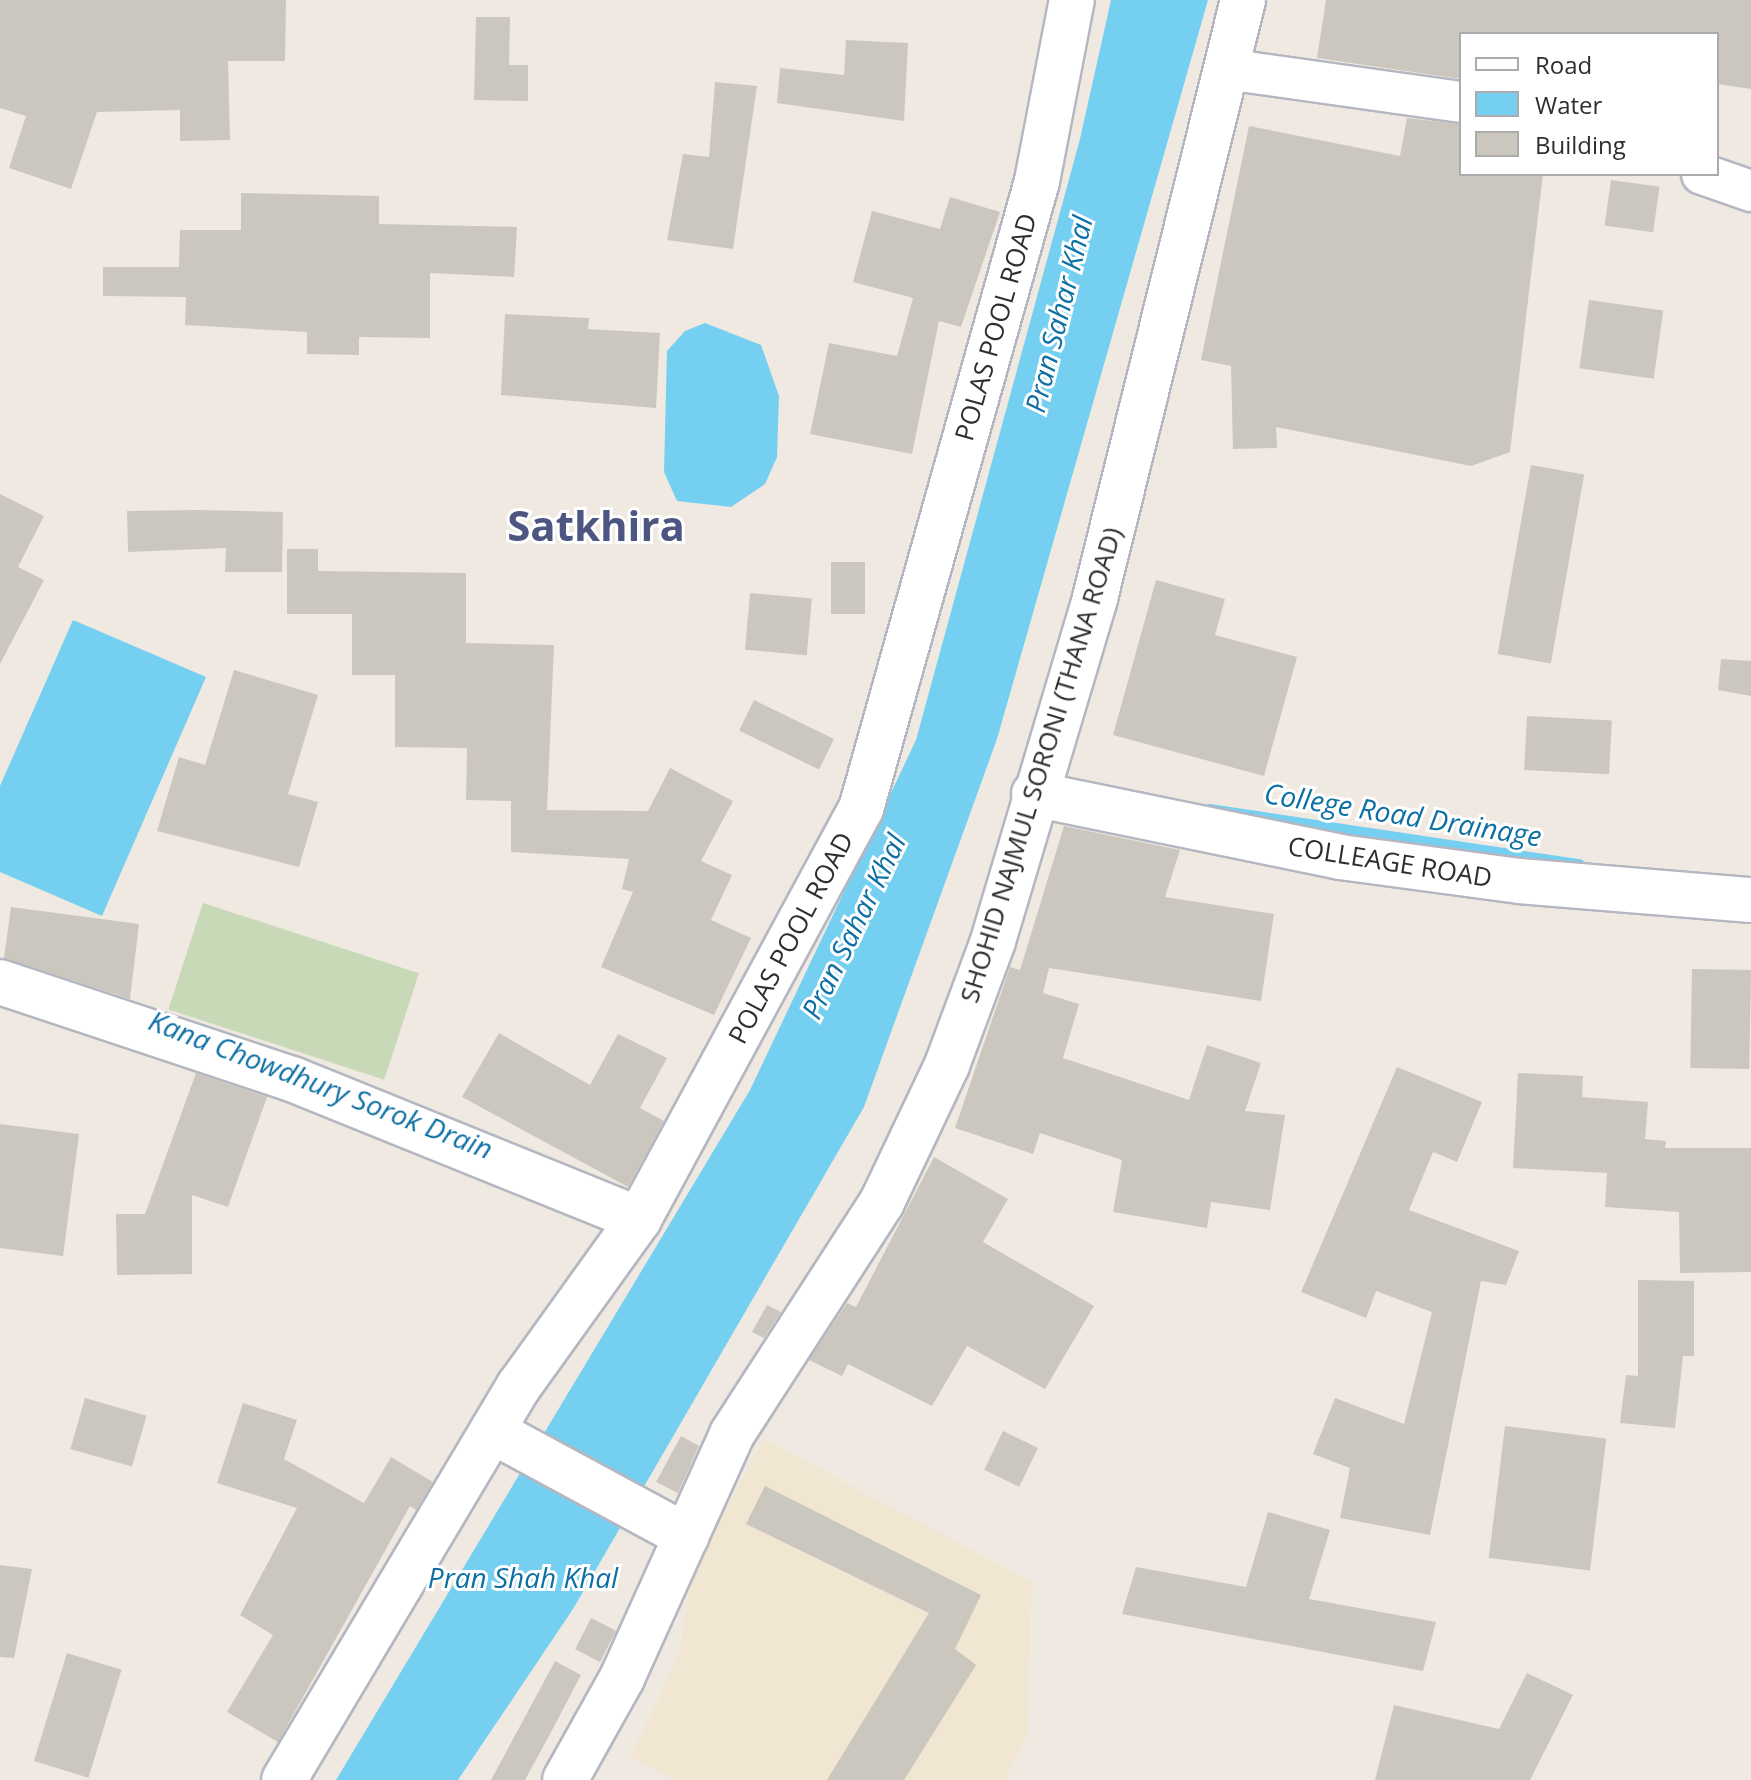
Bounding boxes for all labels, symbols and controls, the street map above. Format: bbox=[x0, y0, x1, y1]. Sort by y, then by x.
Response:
legend bbox=[1459, 32, 1719, 176]
text: Road bbox=[1535, 48, 1592, 81]
text: Water bbox=[1535, 88, 1602, 121]
text: Building bbox=[1535, 128, 1626, 161]
street label: POLAS POOL ROAD bbox=[949, 210, 1043, 444]
water label: Pran Sahar Khal bbox=[1017, 212, 1099, 416]
district label: Satkhira bbox=[507, 500, 685, 550]
street label: SHOHID NAJMUL SORONI (THANA ROAD) bbox=[954, 524, 1128, 1006]
water label: College Road Drainage bbox=[1262, 775, 1544, 853]
street label: POLAS POOL ROAD bbox=[722, 827, 860, 1049]
water label: Pran Sahar Khal bbox=[794, 828, 912, 1024]
street label: COLLEAGE ROAD bbox=[1286, 830, 1494, 894]
water label: Kana Chowdhury Sorok Drain bbox=[144, 1003, 498, 1165]
water label: Pran Shah Khal bbox=[428, 1560, 618, 1594]

